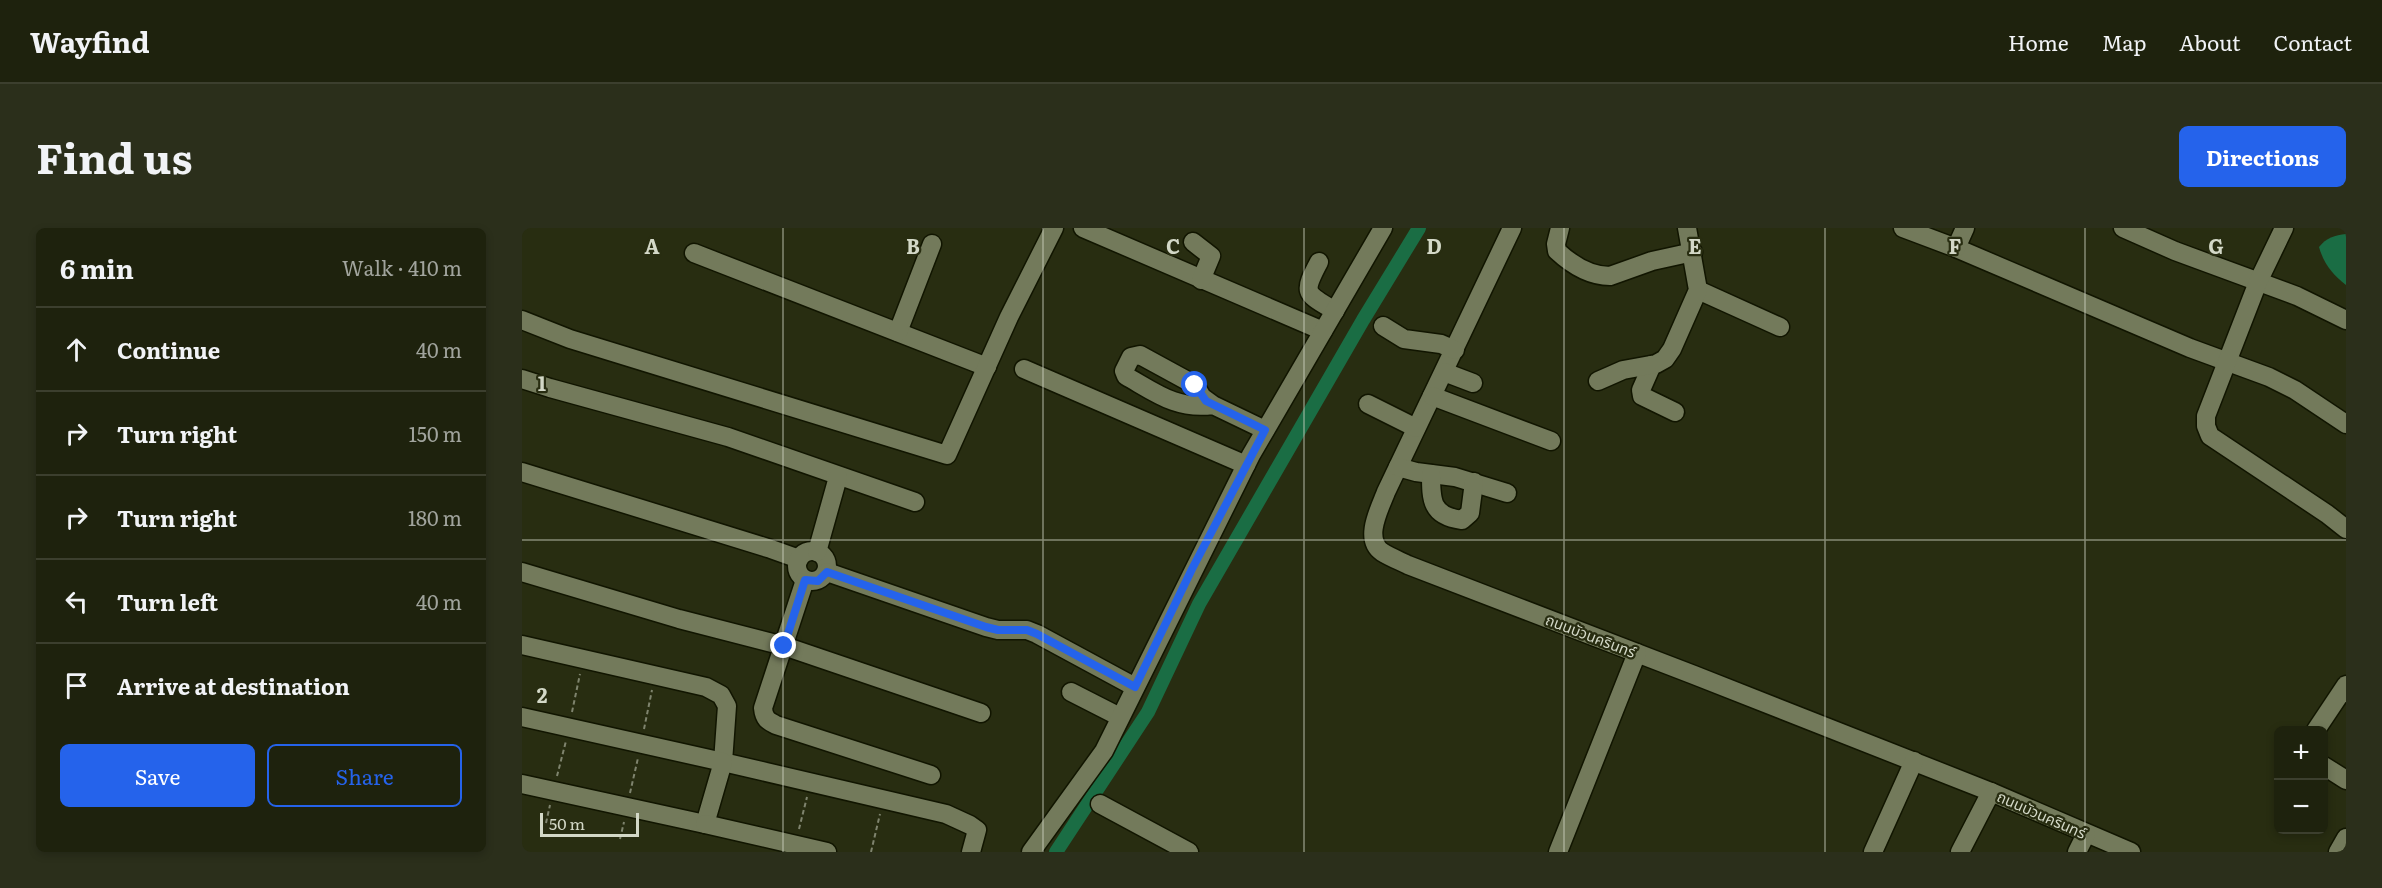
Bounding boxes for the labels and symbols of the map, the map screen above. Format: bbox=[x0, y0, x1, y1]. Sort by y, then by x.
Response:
text: A bbox=[644, 230, 660, 260]
text: B bbox=[906, 230, 920, 260]
text: C bbox=[1166, 230, 1180, 260]
text: D bbox=[1426, 230, 1442, 260]
text: E bbox=[1688, 230, 1702, 260]
text: F bbox=[1949, 230, 1962, 260]
text: G bbox=[2208, 230, 2224, 260]
text: 1 bbox=[538, 367, 546, 397]
route start bbox=[1181, 371, 1207, 397]
street label: ถนนบัวนครินทร์ bbox=[1542, 607, 1640, 663]
route end bbox=[770, 632, 796, 658]
text: 2 bbox=[537, 679, 548, 709]
street label: ถนนบัวนครินทร์ bbox=[1994, 784, 2091, 844]
scale bar bbox=[540, 810, 639, 838]

